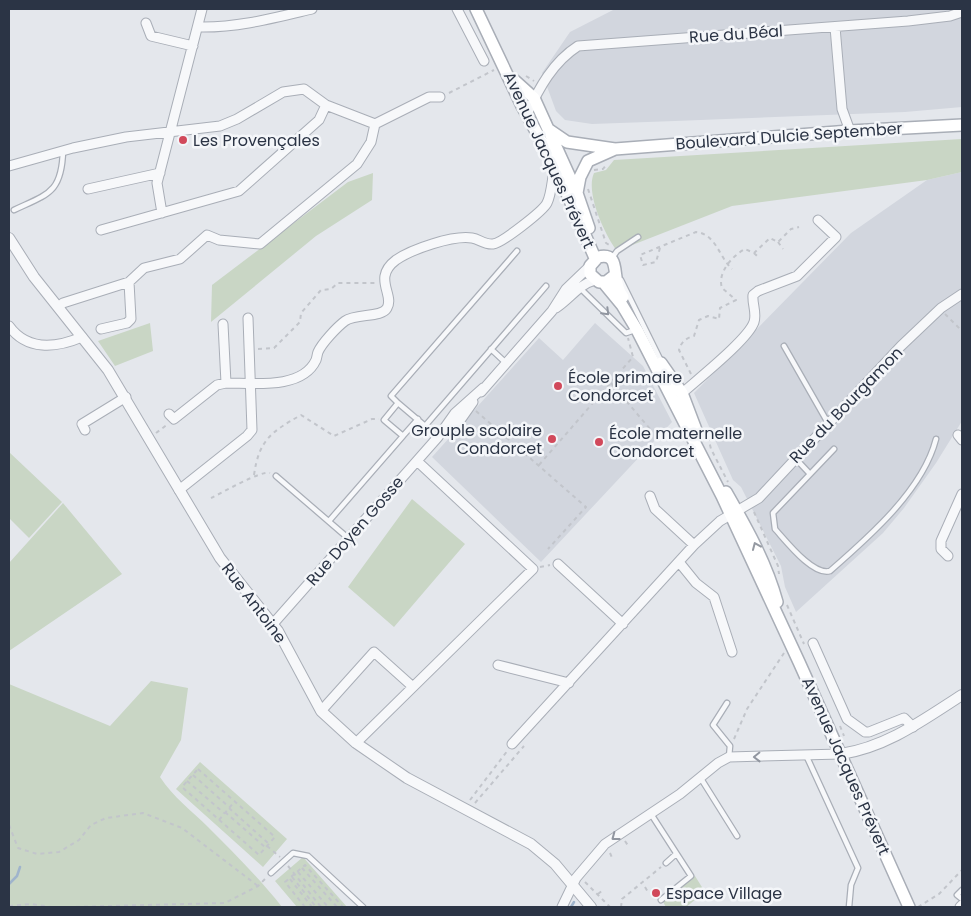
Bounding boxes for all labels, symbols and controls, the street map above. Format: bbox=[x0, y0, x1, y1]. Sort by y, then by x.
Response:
street label: Rue du Béal bbox=[688, 19, 784, 49]
street label: Avenue Jacques Prévert bbox=[498, 68, 600, 252]
street label: Boulevard Dulcie September bbox=[675, 117, 903, 155]
place label: Les Provençales bbox=[193, 129, 320, 152]
marker: Les Provençales bbox=[177, 134, 189, 146]
one-way arrow bbox=[600, 306, 609, 315]
street label: Rue du Bourgamon bbox=[784, 341, 908, 469]
place label: École primaire Condorcet bbox=[568, 366, 682, 407]
marker: École primaire Condorcet bbox=[552, 380, 564, 392]
place label: Grouple scolaire Condorcet bbox=[411, 419, 542, 460]
place label: École maternelle Condorcet bbox=[609, 422, 742, 463]
marker: Grouple scolaire Condorcet bbox=[546, 433, 558, 445]
marker: École maternelle Condorcet bbox=[593, 436, 605, 448]
street label: Rue Doyen Gosse bbox=[301, 471, 409, 591]
one-way arrow bbox=[752, 542, 762, 551]
street label: Rue Antoine bbox=[216, 558, 292, 648]
street label: Avenue Jacques Prévert bbox=[796, 673, 896, 859]
one-way arrow bbox=[753, 751, 761, 762]
one-way arrow bbox=[612, 831, 621, 839]
place label: Espace Village bbox=[666, 882, 782, 905]
marker: Espace Village bbox=[650, 887, 662, 899]

